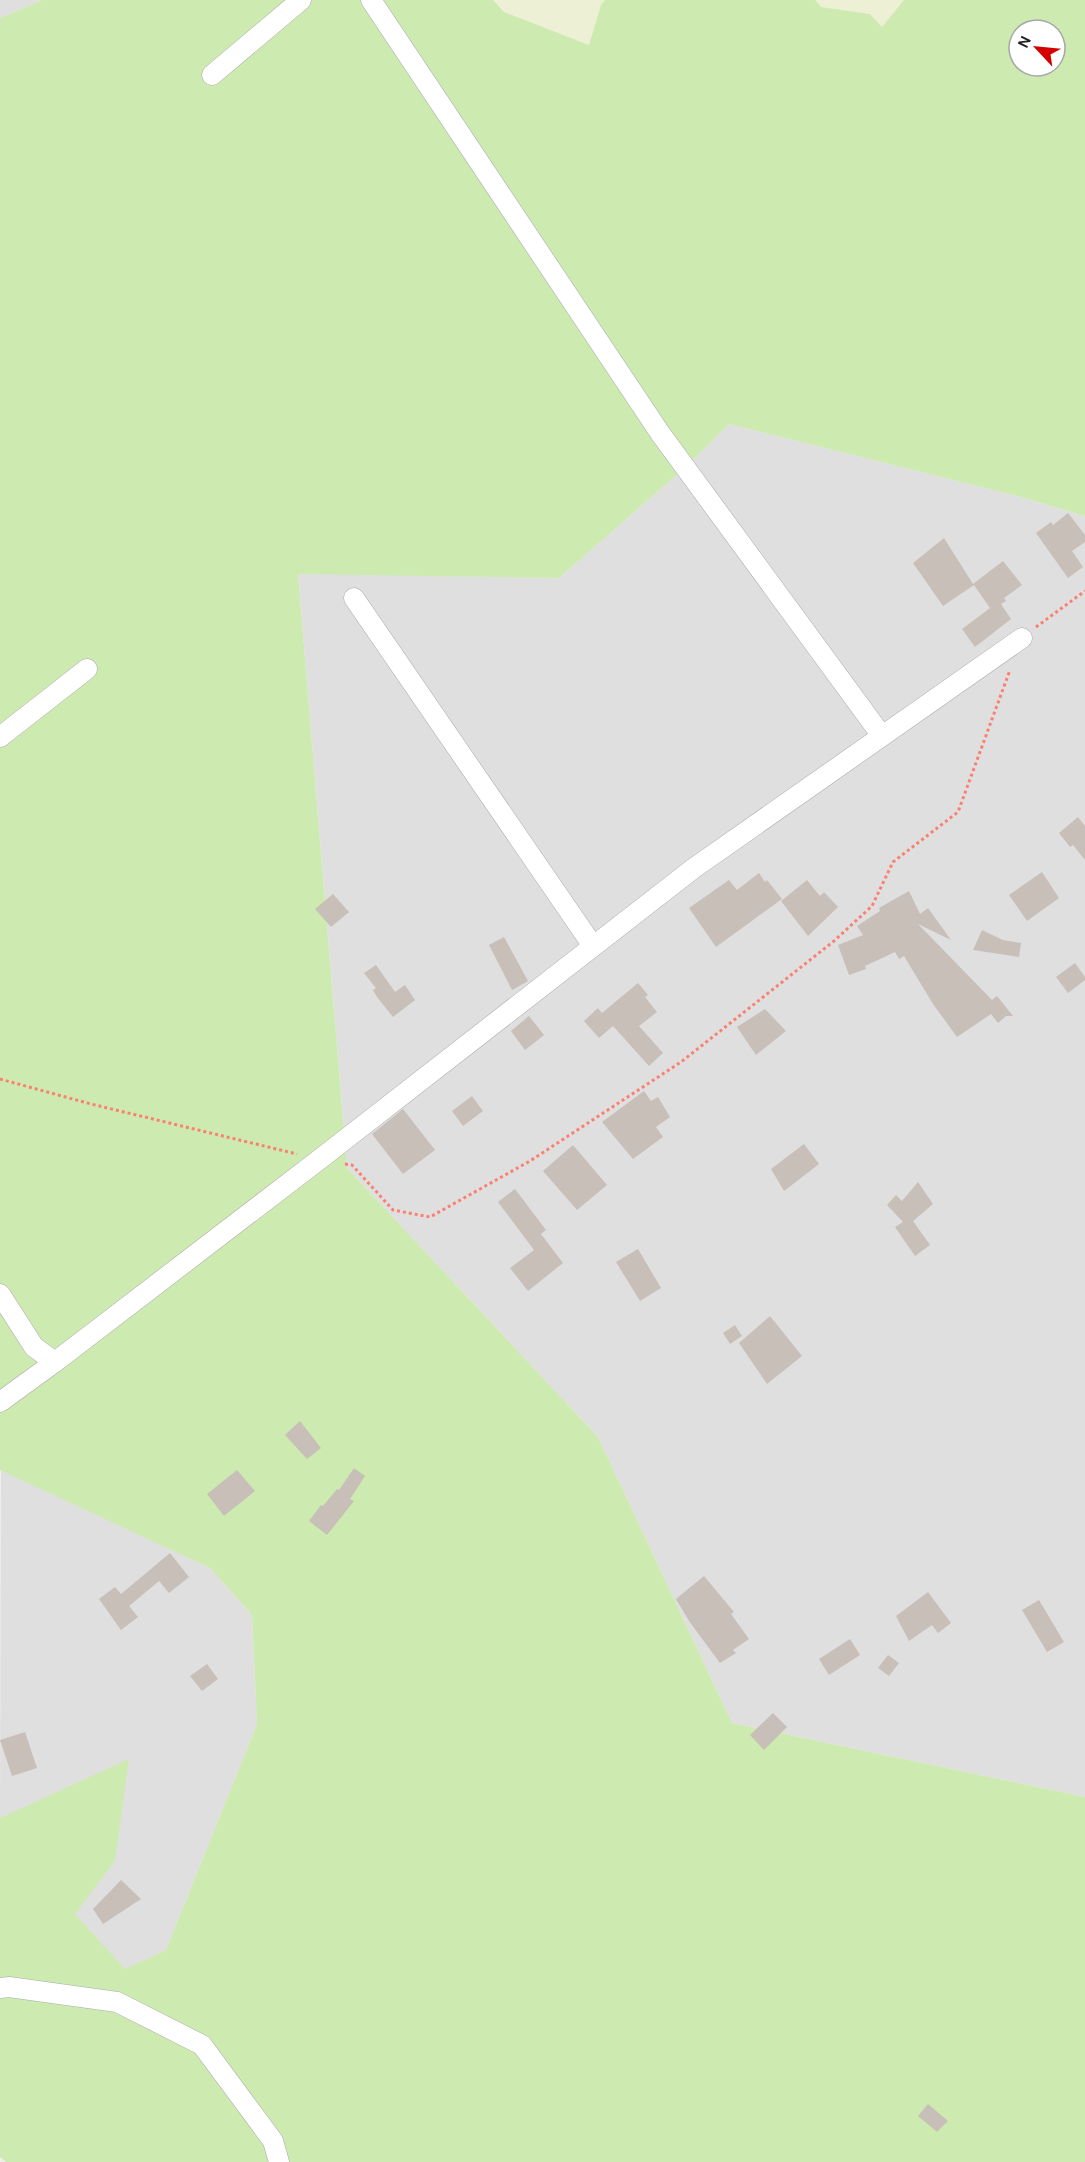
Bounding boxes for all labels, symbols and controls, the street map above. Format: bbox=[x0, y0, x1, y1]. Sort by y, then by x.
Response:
north arrow bbox=[1007, 18, 1067, 78]
text: N bbox=[1013, 32, 1035, 51]

